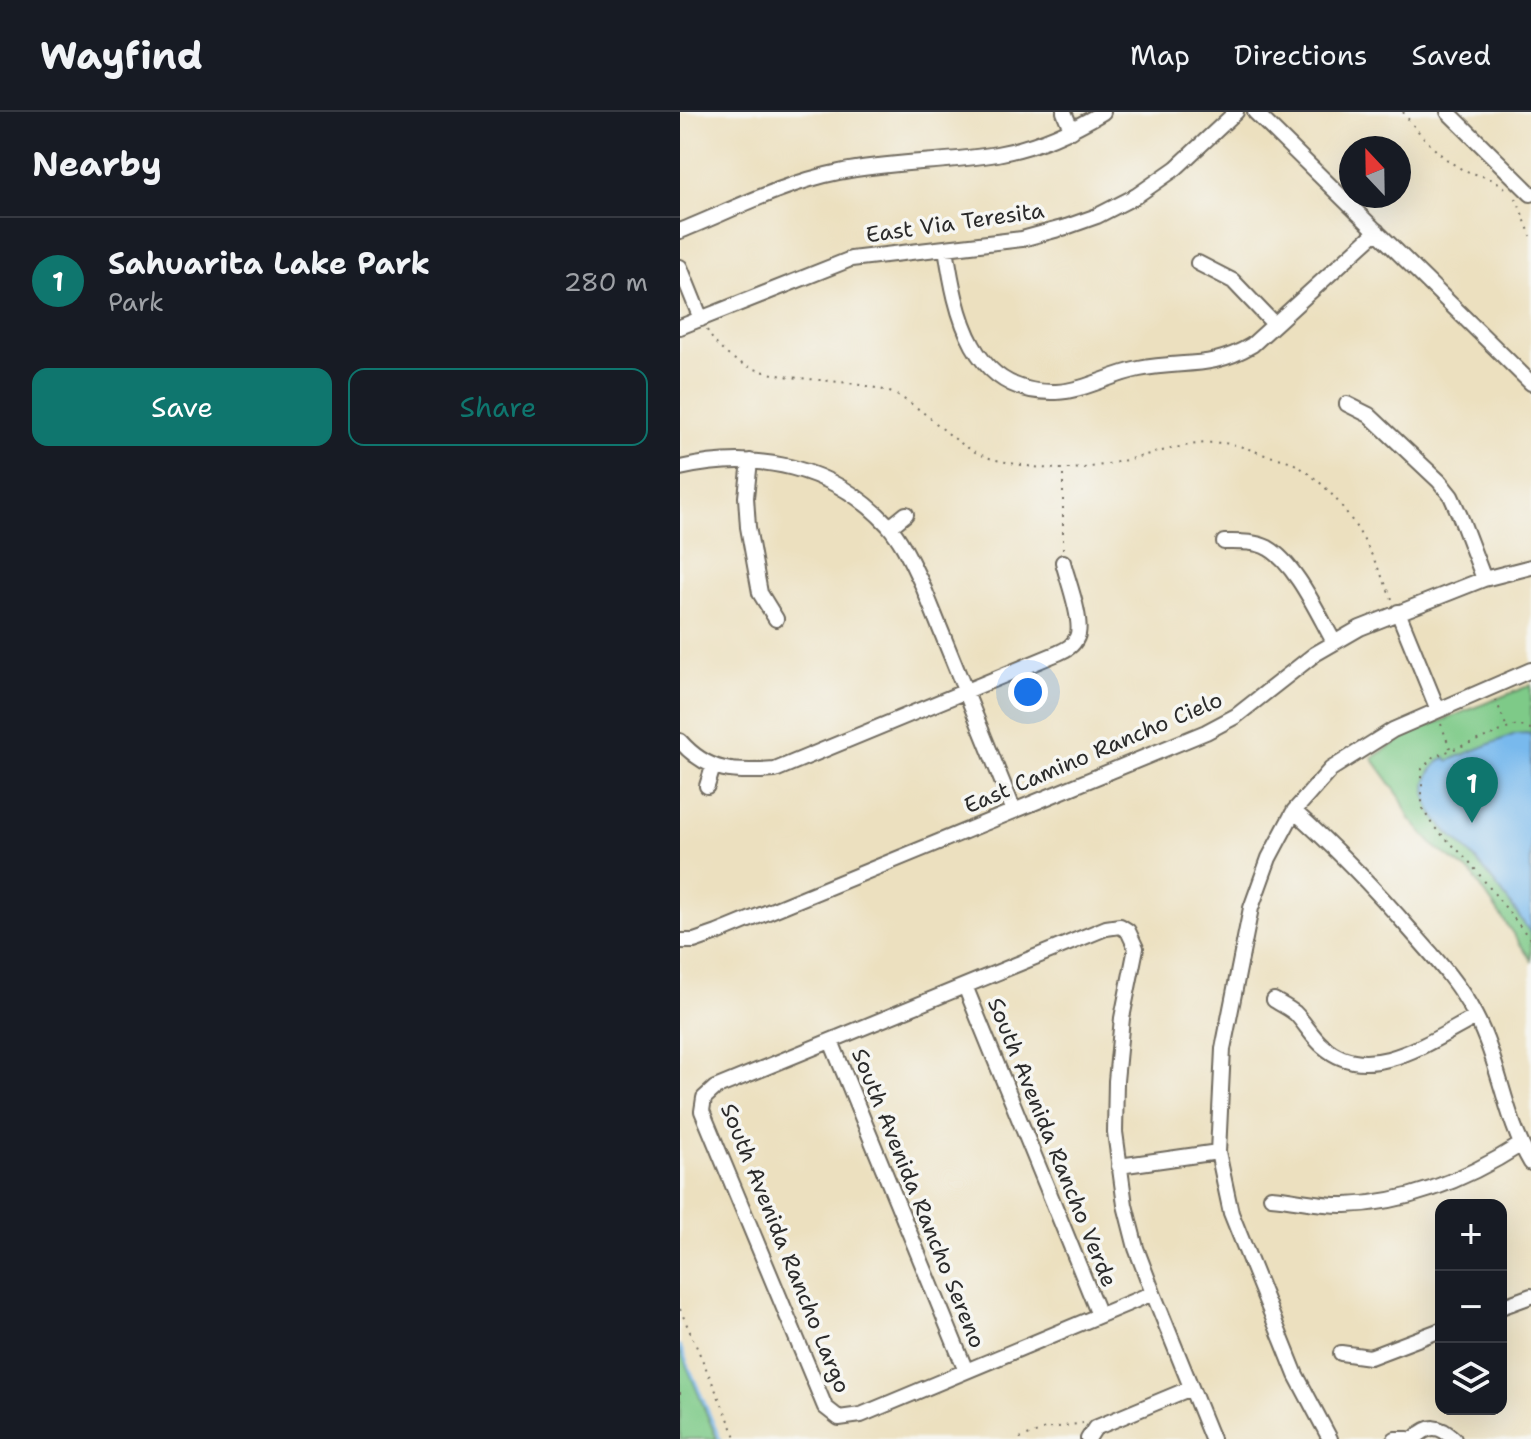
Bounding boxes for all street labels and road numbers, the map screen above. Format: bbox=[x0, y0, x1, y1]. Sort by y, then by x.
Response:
street label: East Via Teresita bbox=[864, 196, 1046, 249]
street label: East Camino Rancho Cielo bbox=[960, 685, 1227, 820]
street label: South Avenida Rancho Verde bbox=[981, 993, 1124, 1291]
street label: South Avenida Rancho Sereno bbox=[845, 1044, 992, 1352]
street label: South Avenida Rancho Largo bbox=[714, 1099, 857, 1397]

